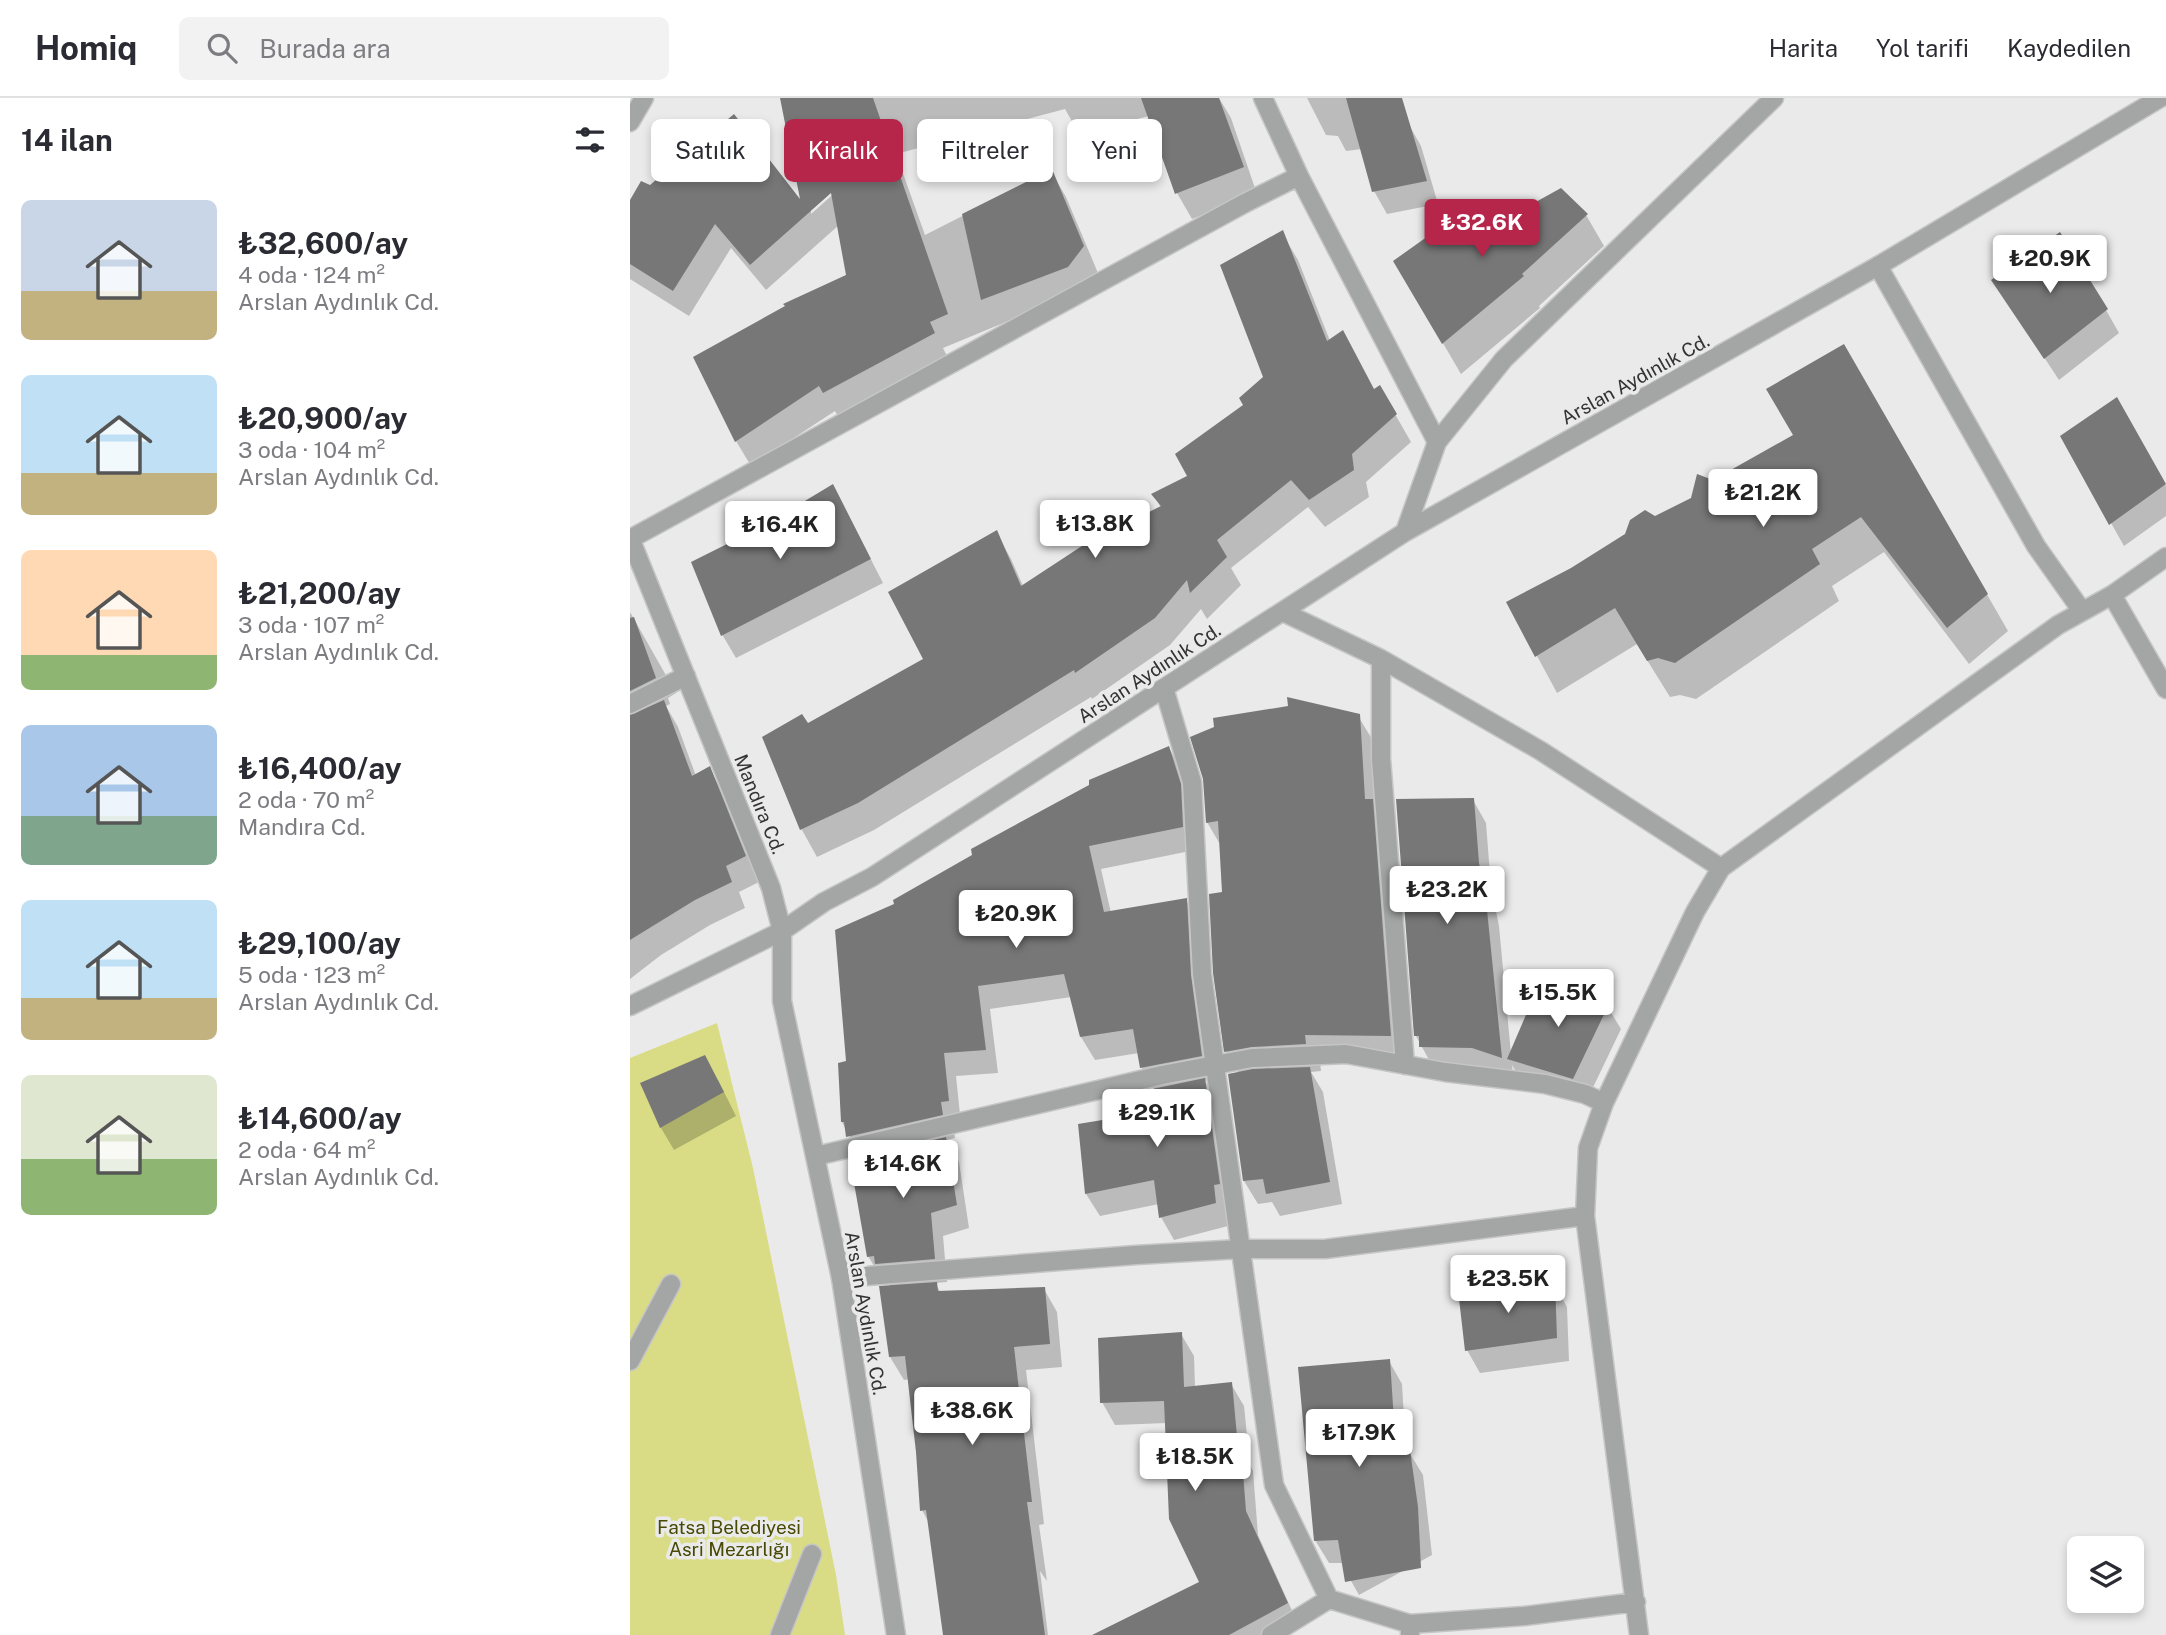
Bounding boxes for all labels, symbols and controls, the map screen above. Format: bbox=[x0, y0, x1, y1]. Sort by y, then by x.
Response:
search box bbox=[179, 17, 669, 80]
text: Homiq bbox=[35, 29, 137, 67]
icon: search bbox=[203, 29, 241, 67]
text: Burada ara bbox=[259, 33, 391, 64]
text: Harita bbox=[1769, 34, 1838, 62]
text: Yol tarifi bbox=[1876, 34, 1969, 62]
text: Kaydedilen bbox=[2007, 34, 2131, 62]
chip: Satılık bbox=[651, 119, 770, 182]
chip: Kiralık bbox=[784, 119, 903, 182]
chip: Filtreler bbox=[917, 119, 1053, 182]
chip: Yeni bbox=[1067, 119, 1162, 182]
icon: filters bbox=[571, 121, 609, 159]
text: 14 ilan bbox=[21, 122, 113, 158]
pin: ₺32.6K bbox=[1425, 200, 1539, 259]
text: ₺32.6K bbox=[1441, 208, 1523, 235]
text: ₺32,600/ay bbox=[238, 225, 408, 261]
icon: home bbox=[77, 228, 161, 312]
pin: ₺20.9K bbox=[1993, 236, 2107, 295]
text: ₺20.9K bbox=[2009, 244, 2091, 271]
text: 4 oda · 124 m² bbox=[238, 261, 385, 288]
text: Arslan Aydınlık Cd. bbox=[238, 288, 439, 315]
street label: Arslan Aydınlık Cd. bbox=[1557, 329, 1713, 429]
text: ₺20,900/ay bbox=[238, 400, 407, 436]
icon: home bbox=[77, 403, 161, 487]
text: 3 oda · 104 m² bbox=[238, 436, 385, 463]
text: Arslan Aydınlık Cd. bbox=[238, 463, 439, 490]
pin: ₺21.2K bbox=[1706, 470, 1820, 529]
text: ₺21.2K bbox=[1724, 478, 1802, 505]
pin: ₺13.8K bbox=[1038, 500, 1152, 560]
pin: ₺16.4K bbox=[723, 502, 837, 561]
text: ₺13.8K bbox=[1056, 509, 1134, 536]
text: ₺16.4K bbox=[741, 510, 819, 537]
text: ₺21,200/ay bbox=[238, 575, 401, 611]
icon: home bbox=[77, 578, 161, 662]
text: 3 oda · 107 m² bbox=[238, 611, 384, 638]
street label: Arslan Aydınlık Cd. bbox=[1073, 619, 1225, 727]
text: Arslan Aydınlık Cd. bbox=[238, 638, 439, 665]
text: ₺16,400/ay bbox=[238, 750, 402, 786]
street label: Mandıra Cd. bbox=[730, 751, 790, 857]
icon: home bbox=[77, 753, 161, 837]
text: 2 oda · 70 m² bbox=[238, 786, 374, 813]
text: Mandıra Cd. bbox=[238, 813, 365, 840]
pin: ₺23.2K bbox=[1390, 866, 1504, 926]
text: ₺23.2K bbox=[1406, 875, 1488, 902]
pin: ₺20.9K bbox=[959, 890, 1073, 950]
text: ₺20.9K bbox=[975, 899, 1057, 926]
text: ₺29,100/ay bbox=[238, 925, 401, 961]
icon: home bbox=[77, 928, 161, 1012]
text: 5 oda · 123 m² bbox=[238, 961, 385, 988]
pin: ₺15.5K bbox=[1501, 970, 1615, 1029]
text: ₺15.5K bbox=[1519, 978, 1597, 1005]
text: Arslan Aydınlık Cd. bbox=[238, 988, 439, 1015]
pin: ₺29.1K bbox=[1100, 1090, 1214, 1149]
text: ₺29.1K bbox=[1118, 1098, 1196, 1125]
text: ₺14,600/ay bbox=[238, 1100, 402, 1136]
icon: home bbox=[77, 1103, 161, 1187]
text: 2 oda · 64 m² bbox=[238, 1136, 375, 1163]
pin: ₺14.6K bbox=[846, 1140, 960, 1200]
text: ₺14.6K bbox=[864, 1149, 942, 1176]
text: Arslan Aydınlık Cd. bbox=[238, 1163, 439, 1190]
street label: Arslan Aydınlık Cd. bbox=[841, 1229, 891, 1397]
pin: ₺23.5K bbox=[1451, 1256, 1565, 1315]
text: ₺23.5K bbox=[1466, 1264, 1550, 1291]
pin: ₺38.6K bbox=[915, 1388, 1029, 1447]
text: ₺38.6K bbox=[930, 1396, 1014, 1423]
pin: ₺17.9K bbox=[1302, 1410, 1416, 1469]
text: ₺17.9K bbox=[1322, 1418, 1396, 1445]
pin: ₺18.5K bbox=[1138, 1434, 1252, 1493]
text: ₺18.5K bbox=[1156, 1442, 1234, 1469]
park label: Fatsa Belediyesi Asri Mezarlığı bbox=[657, 1516, 801, 1560]
map controls bbox=[2067, 1536, 2144, 1613]
button: layers bbox=[2067, 1536, 2144, 1613]

